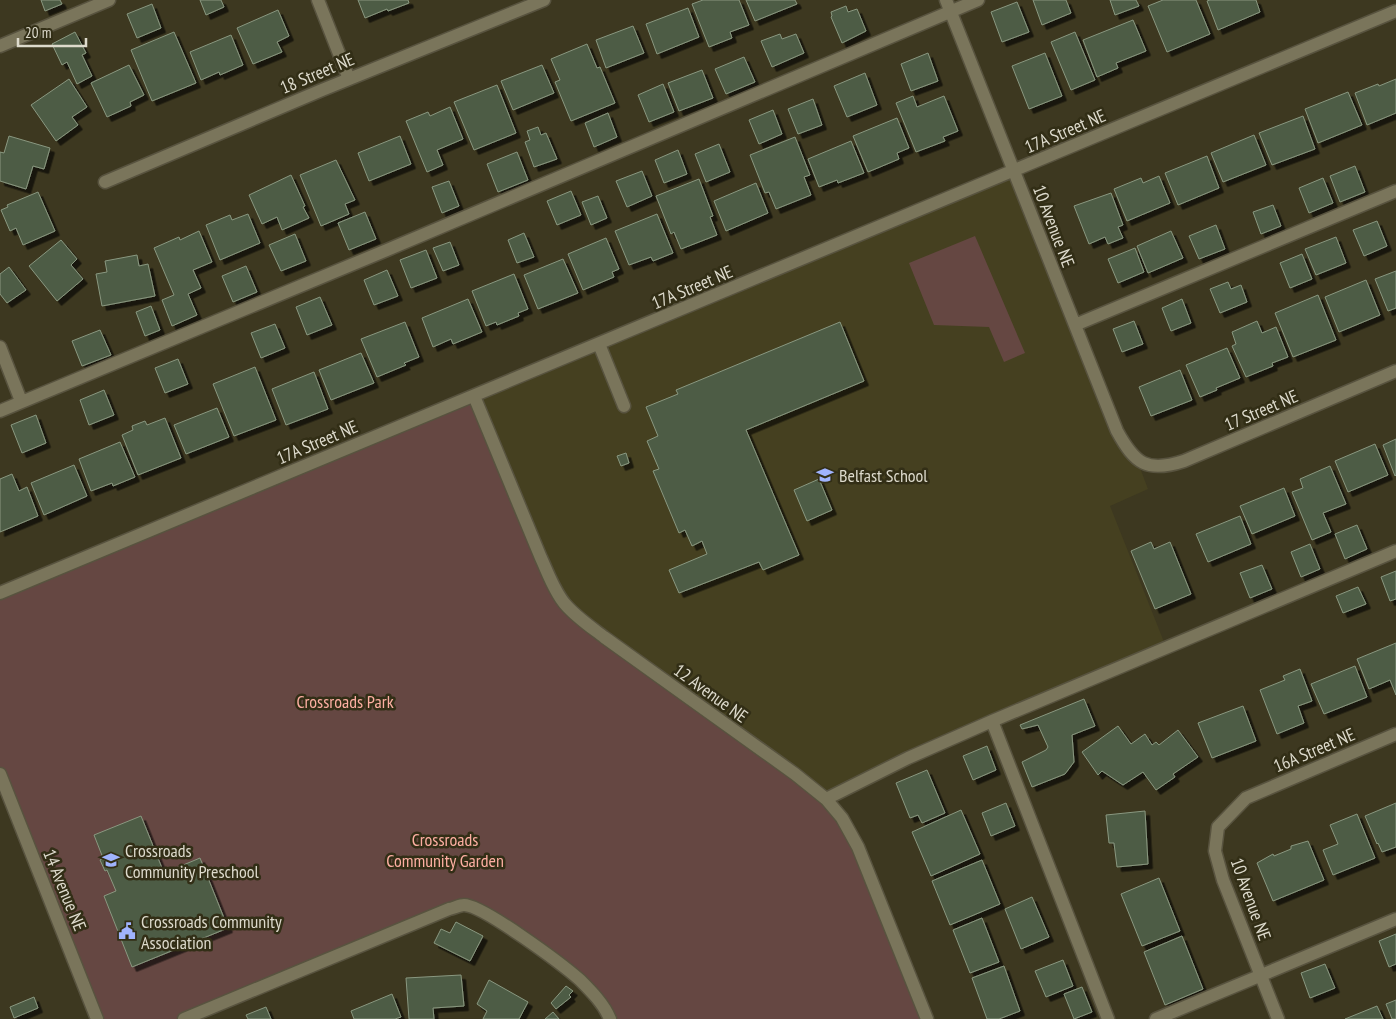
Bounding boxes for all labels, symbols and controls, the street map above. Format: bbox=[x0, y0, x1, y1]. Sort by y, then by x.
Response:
scale bar bbox=[18, 15, 85, 47]
text: 20 m bbox=[25, 23, 51, 42]
street label: 18 Street NE bbox=[276, 47, 358, 99]
street label: 17A Street NE bbox=[1021, 104, 1109, 158]
street label: 10 Avenue NE bbox=[1028, 182, 1080, 270]
street label: 17A Street NE bbox=[648, 260, 736, 314]
street label: 17 Street NE bbox=[1221, 384, 1301, 436]
street label: 17A Street NE bbox=[273, 415, 361, 469]
place label: Belfast School bbox=[839, 464, 928, 487]
school or university icon: Belfast School bbox=[815, 465, 835, 485]
street label: 12 Avenue NE bbox=[669, 658, 753, 728]
park label: Crossroads Park bbox=[296, 690, 394, 713]
street label: 16A Street NE bbox=[1270, 723, 1358, 777]
park label: Crossroads Community Garden bbox=[386, 828, 504, 872]
place label: Crossroads Community Preschool bbox=[125, 839, 259, 883]
street label: 14 Avenue NE bbox=[38, 846, 92, 934]
school or university icon: Crossroads Community Preschool bbox=[101, 850, 121, 870]
street label: 10 Avenue NE bbox=[1225, 855, 1277, 943]
place label: Crossroads Community Association bbox=[141, 910, 282, 954]
public building icon: Crossroads Community Association bbox=[117, 921, 137, 941]

